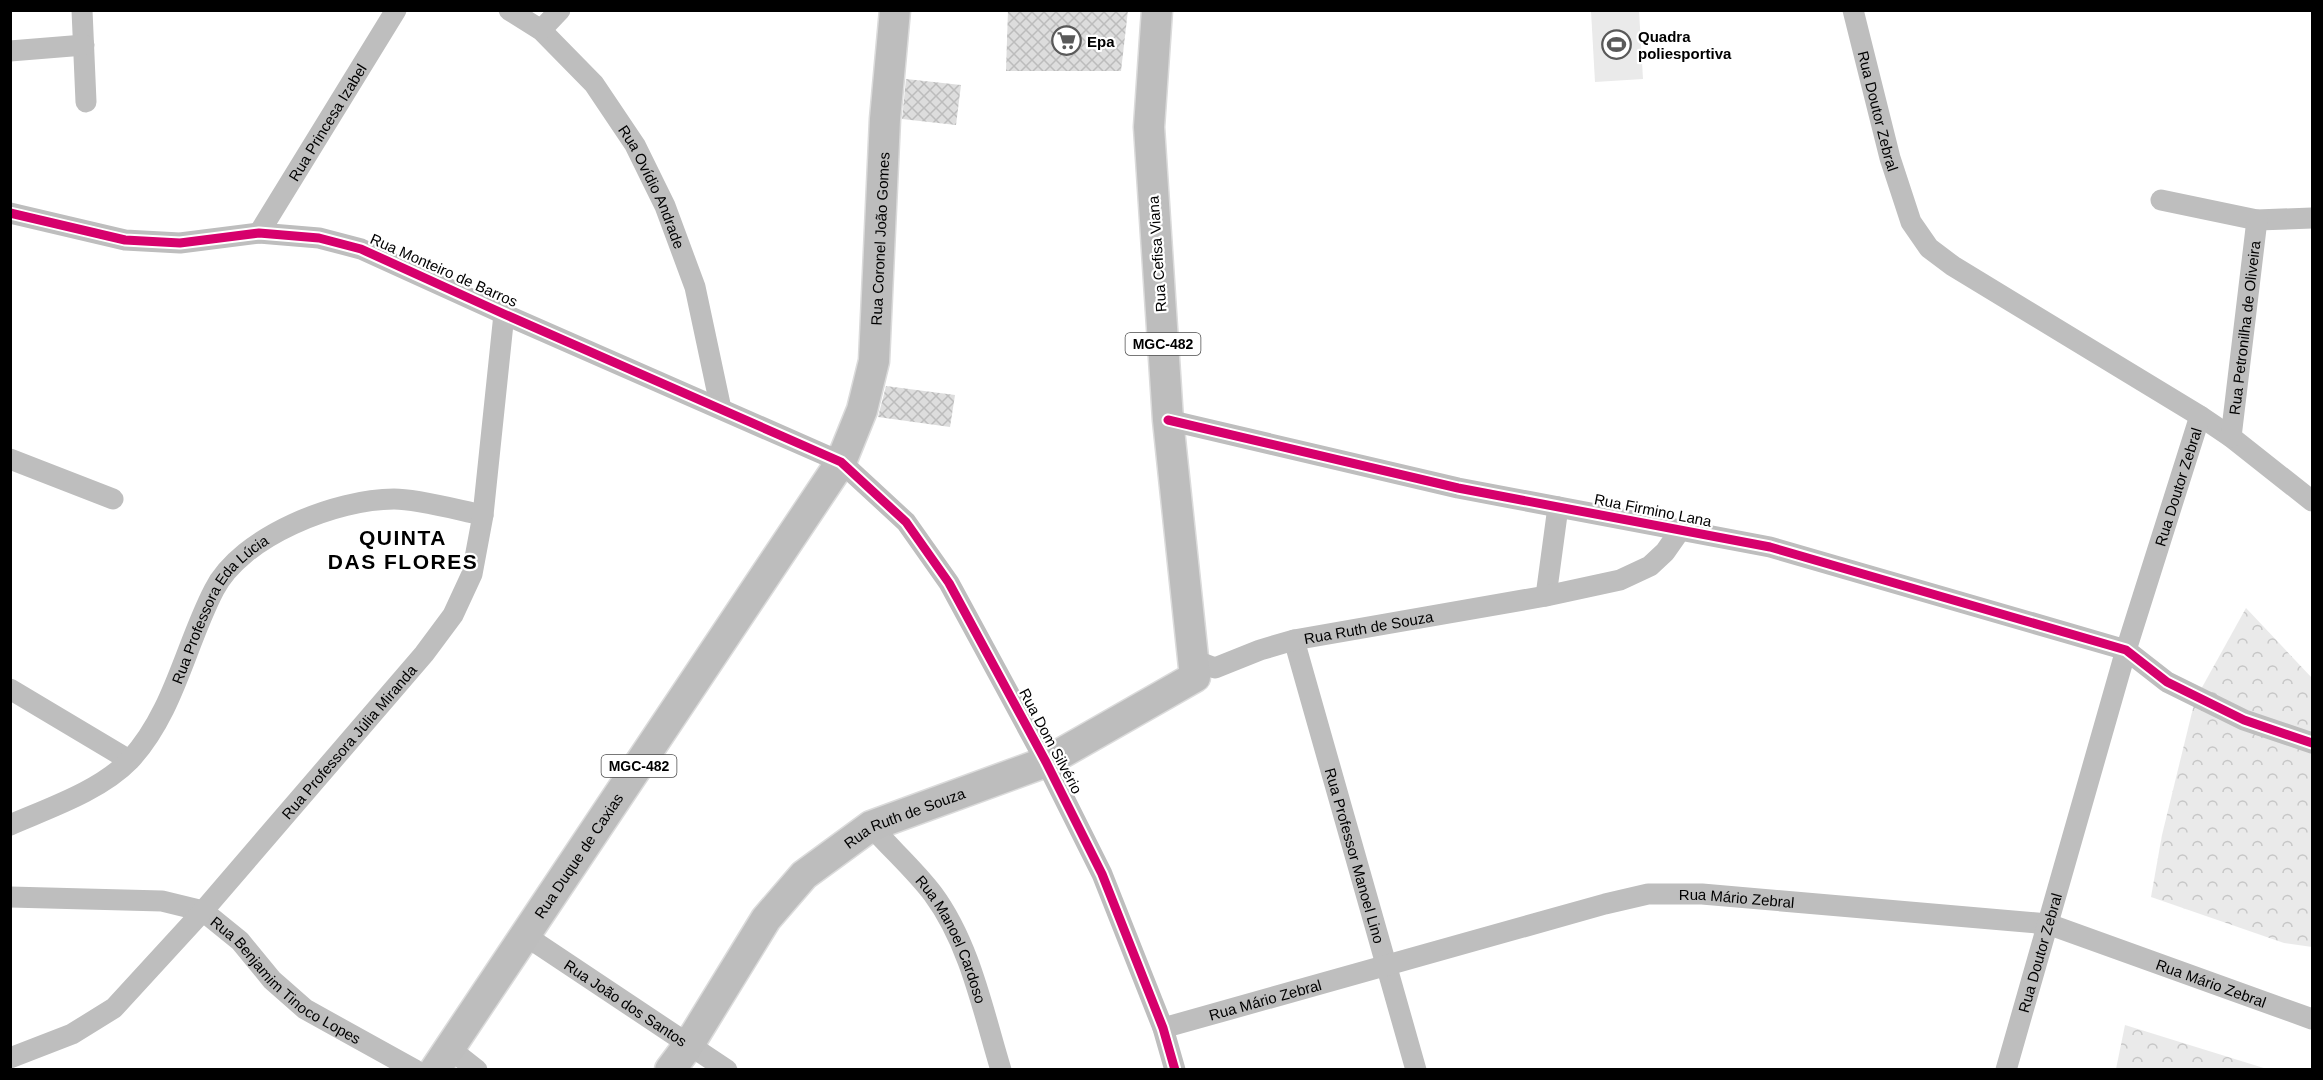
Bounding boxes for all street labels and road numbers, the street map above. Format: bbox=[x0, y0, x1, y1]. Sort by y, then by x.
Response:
street label: Rua Doutor Zebral bbox=[1855, 49, 1902, 173]
street label: Rua Princesa Izabel bbox=[285, 61, 369, 184]
street label: Rua Ovídio Andrade bbox=[615, 122, 688, 251]
street label: Rua Coronel João Gomes bbox=[867, 152, 892, 326]
street label: Rua Cefisa Viana bbox=[1144, 195, 1170, 313]
street label: Rua Monteiro de Barros bbox=[368, 230, 520, 310]
street label: Rua Petronilha de Oliveira bbox=[2225, 239, 2263, 416]
road number: MGC-482 bbox=[1126, 333, 1200, 355]
street label: Rua Doutor Zebral bbox=[2151, 425, 2204, 548]
street label: Rua Firmino Lana bbox=[1593, 490, 1714, 530]
street label: Rua Professora Eda Lúcia bbox=[168, 531, 272, 686]
street label: Rua Ruth de Souza bbox=[1303, 607, 1435, 647]
street label: Rua Professora Júlia Miranda bbox=[278, 661, 420, 822]
street label: Rua Dom Silvério bbox=[1016, 685, 1086, 797]
road number: MGC-482 bbox=[602, 755, 676, 777]
street label: Rua Professor Manoel Lino bbox=[1322, 766, 1388, 945]
street label: Rua Ruth de Souza bbox=[840, 784, 968, 852]
street label: Rua Duque de Caxias bbox=[530, 790, 626, 921]
street label: Rua Manoel Cardoso bbox=[913, 872, 990, 1005]
street label: Rua Mário Zebral bbox=[1679, 885, 1795, 910]
street label: Rua Doutor Zebral bbox=[2014, 891, 2065, 1014]
street label: Rua Benjamim Tinoco Lopes bbox=[208, 912, 364, 1047]
street label: Rua Mário Zebral bbox=[2154, 955, 2269, 1010]
street label: Rua João dos Santos bbox=[561, 956, 690, 1049]
street label: Rua Mário Zebral bbox=[1207, 976, 1323, 1023]

